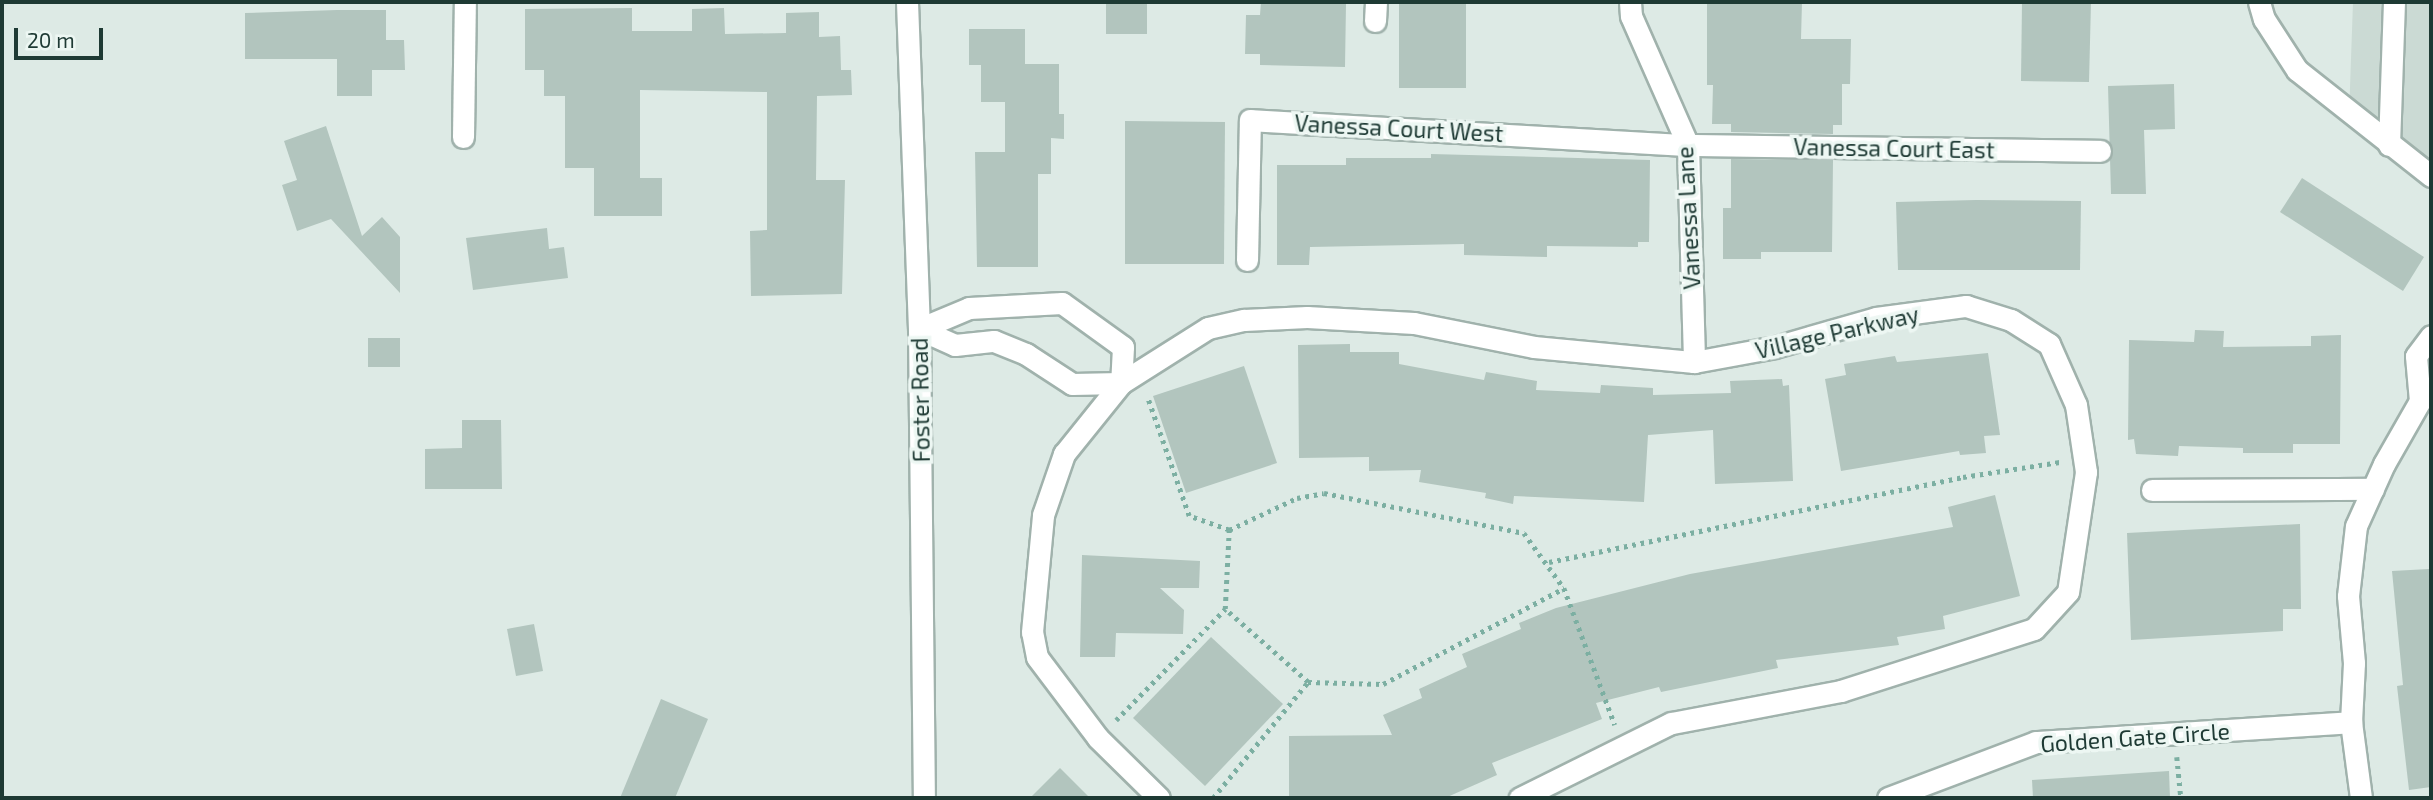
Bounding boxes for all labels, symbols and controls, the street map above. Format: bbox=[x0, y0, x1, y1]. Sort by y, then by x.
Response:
scale bar bbox=[18, 14, 107, 58]
text: 20 m bbox=[27, 27, 75, 52]
street label: Vanessa Court West bbox=[1294, 109, 1504, 147]
street label: Vanessa Court East bbox=[1793, 132, 1995, 164]
street label: Vanessa Lane bbox=[1670, 146, 1706, 290]
street label: Village Parkway bbox=[1753, 300, 1921, 364]
street label: Foster Road bbox=[905, 337, 935, 463]
street label: Golden Gate Circle bbox=[2039, 717, 2231, 757]

